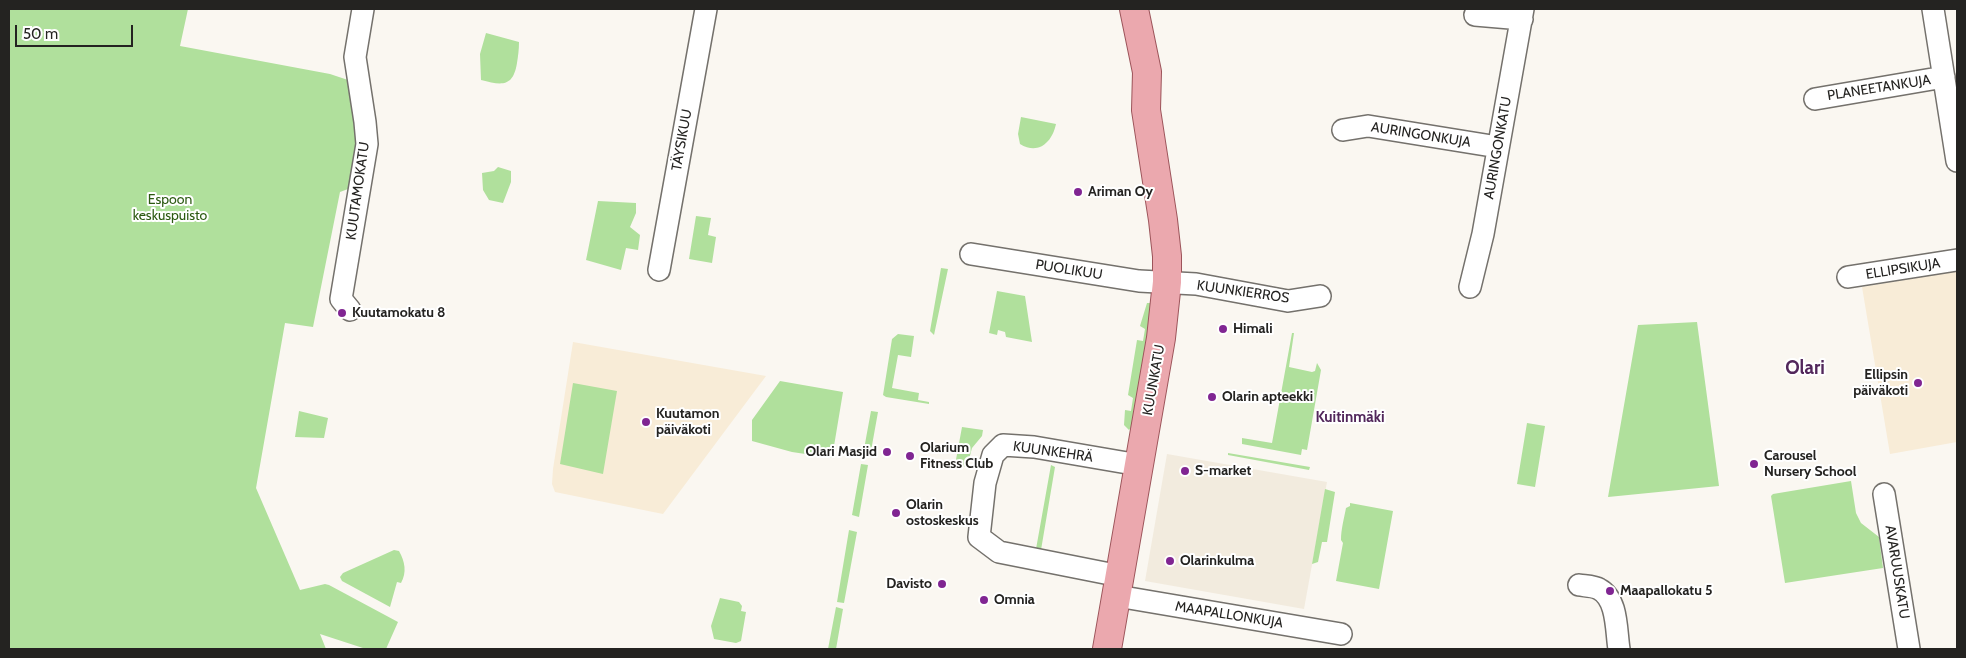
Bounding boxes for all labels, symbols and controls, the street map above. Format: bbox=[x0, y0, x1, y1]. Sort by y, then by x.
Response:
scale bar bbox=[18, 15, 135, 47]
text: 50 m bbox=[23, 25, 58, 43]
street label: PLANEETANKUJA bbox=[1826, 72, 1932, 104]
street label: AURINGONKATU bbox=[1481, 95, 1515, 201]
street label: TÄYSIKUU bbox=[668, 108, 696, 172]
street label: AURINGONKUJA bbox=[1370, 119, 1472, 151]
street label: KUUTAMOKATU bbox=[343, 141, 373, 241]
place label: Ariman Oy bbox=[1088, 184, 1153, 200]
marker: Ariman Oy bbox=[1072, 186, 1084, 198]
park label: Espoon keskuspuisto bbox=[133, 192, 207, 224]
street label: ELLIPSIKUJA bbox=[1864, 255, 1942, 283]
street label: PUOLIKUU bbox=[1034, 256, 1104, 284]
street label: KUUNKIERROS bbox=[1196, 277, 1290, 307]
place label: Kuutamokatu 8 bbox=[352, 305, 445, 321]
marker: Kuutamokatu 8 bbox=[336, 307, 348, 319]
place label: Himali bbox=[1233, 321, 1273, 337]
marker: Himali bbox=[1217, 323, 1229, 335]
street label: KUUNKATU bbox=[1140, 343, 1168, 417]
district label: Olari bbox=[1785, 357, 1825, 379]
place label: Ellipsin päiväkoti bbox=[1853, 367, 1908, 400]
marker: Ellipsin päiväkoti bbox=[1912, 377, 1924, 389]
place label: Olarin apteekki bbox=[1222, 389, 1313, 405]
marker: Olarin apteekki bbox=[1206, 391, 1218, 403]
place label: Kuutamon päiväkoti bbox=[656, 406, 719, 438]
district label: Kuitinmäki bbox=[1315, 409, 1385, 427]
marker: Kuutamon päiväkoti bbox=[640, 416, 652, 428]
street label: KUUNKEHRÄ bbox=[1012, 438, 1094, 466]
place label: Olarium Fitness Club bbox=[920, 440, 993, 472]
place label: Olari Masjid bbox=[805, 444, 877, 460]
marker: Olari Masjid bbox=[881, 446, 893, 458]
place label: Carousel Nursery School bbox=[1764, 448, 1856, 481]
marker: Olarium Fitness Club bbox=[904, 450, 916, 462]
marker: Carousel Nursery School bbox=[1748, 458, 1760, 470]
place label: S-market bbox=[1195, 463, 1251, 479]
marker: S-market bbox=[1179, 465, 1191, 477]
place label: Olarin ostoskeskus bbox=[906, 497, 979, 530]
marker: Olarin ostoskeskus bbox=[890, 507, 902, 519]
street label: AVARUUSKATU bbox=[1881, 524, 1913, 620]
place label: Olarinkulma bbox=[1180, 553, 1254, 569]
marker: Olarinkulma bbox=[1164, 555, 1176, 567]
place label: Davisto bbox=[886, 576, 932, 592]
marker: Davisto bbox=[936, 578, 948, 590]
place label: Maapallokatu 5 bbox=[1620, 583, 1713, 599]
marker: Maapallokatu 5 bbox=[1604, 585, 1616, 597]
place label: Omnia bbox=[994, 592, 1035, 608]
marker: Omnia bbox=[978, 594, 990, 606]
street label: MAAPALLONKUJA bbox=[1174, 598, 1284, 632]

